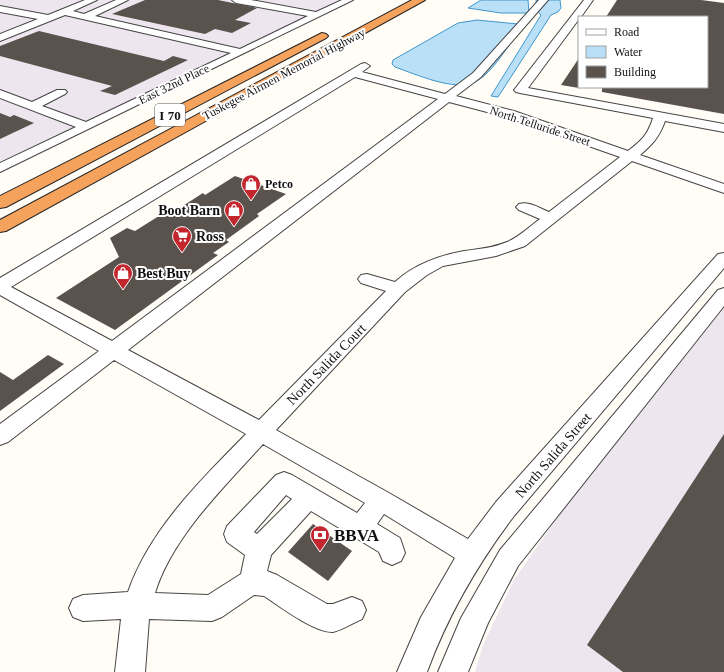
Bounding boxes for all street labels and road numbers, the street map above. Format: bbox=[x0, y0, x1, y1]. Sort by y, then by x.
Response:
street label: Tuskegee Airmen Memorial Highway bbox=[200, 25, 368, 123]
street label: East 32nd Place bbox=[136, 61, 212, 107]
street label: North Telluride Street bbox=[488, 103, 593, 149]
road number: I 70 bbox=[155, 104, 185, 126]
street label: North Salida Court bbox=[284, 321, 369, 408]
street label: North Salida Street bbox=[513, 410, 594, 501]

